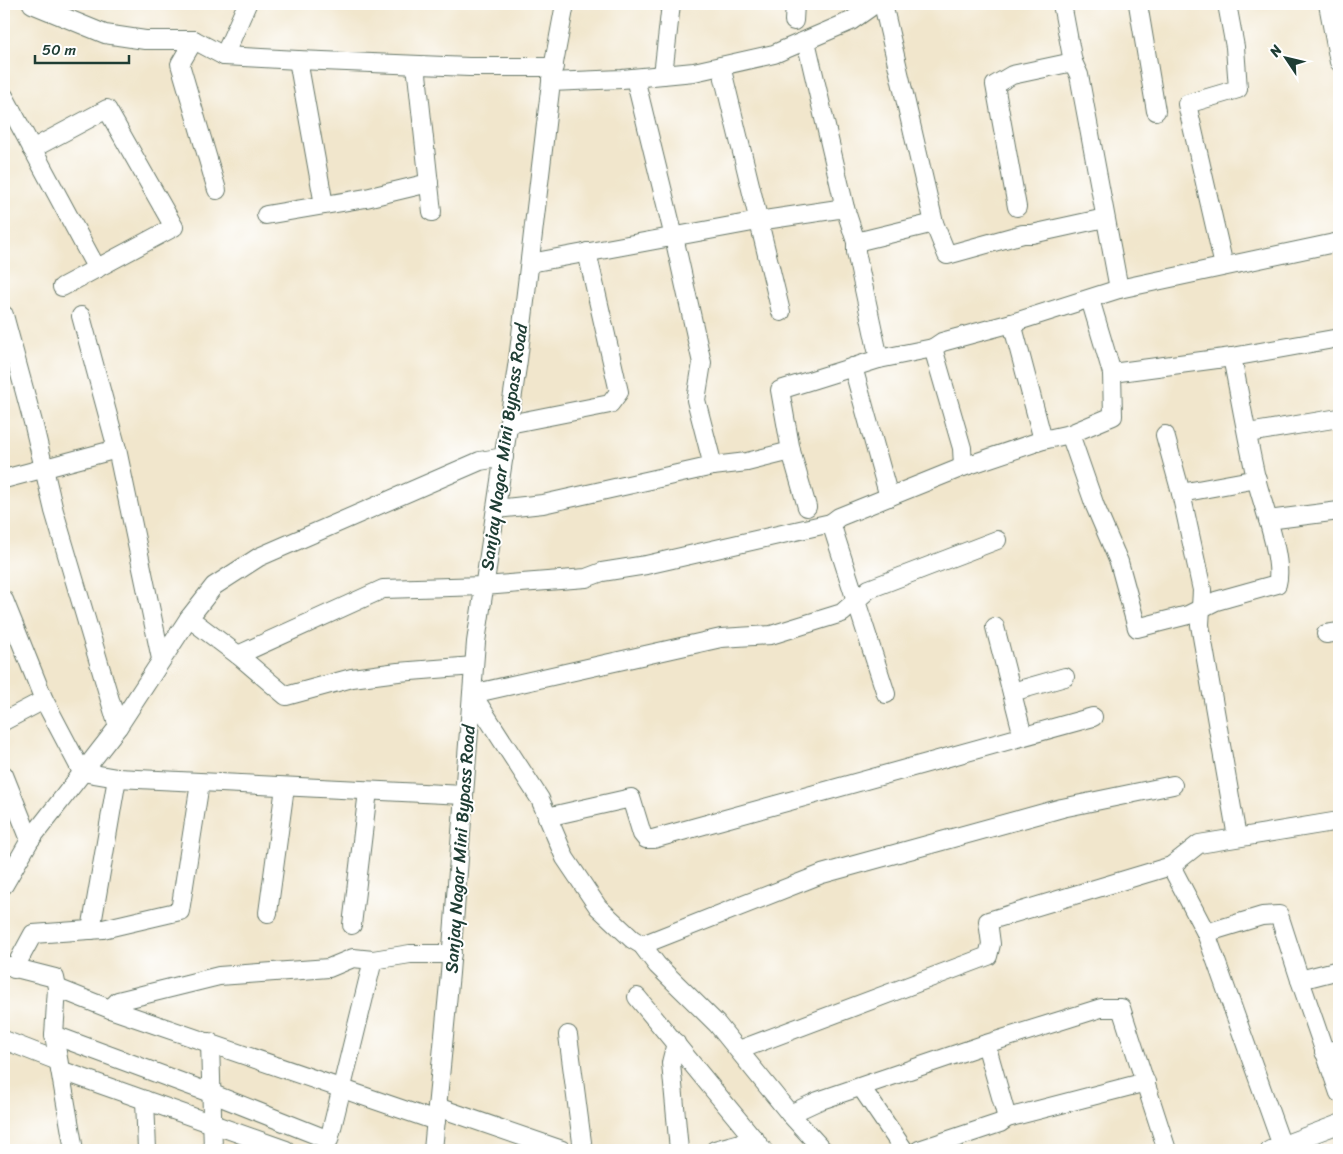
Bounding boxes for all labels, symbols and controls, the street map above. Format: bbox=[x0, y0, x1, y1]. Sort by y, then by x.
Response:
scale bar bbox=[35, 32, 129, 64]
north arrow bbox=[1260, 32, 1310, 82]
text: 50 m bbox=[42, 37, 77, 63]
text: N bbox=[1262, 39, 1289, 63]
street label: Sanjay Nagar Mini Bypass Road bbox=[471, 320, 537, 572]
street label: Sanjay Nagar Mini Bypass Road bbox=[435, 722, 485, 974]

